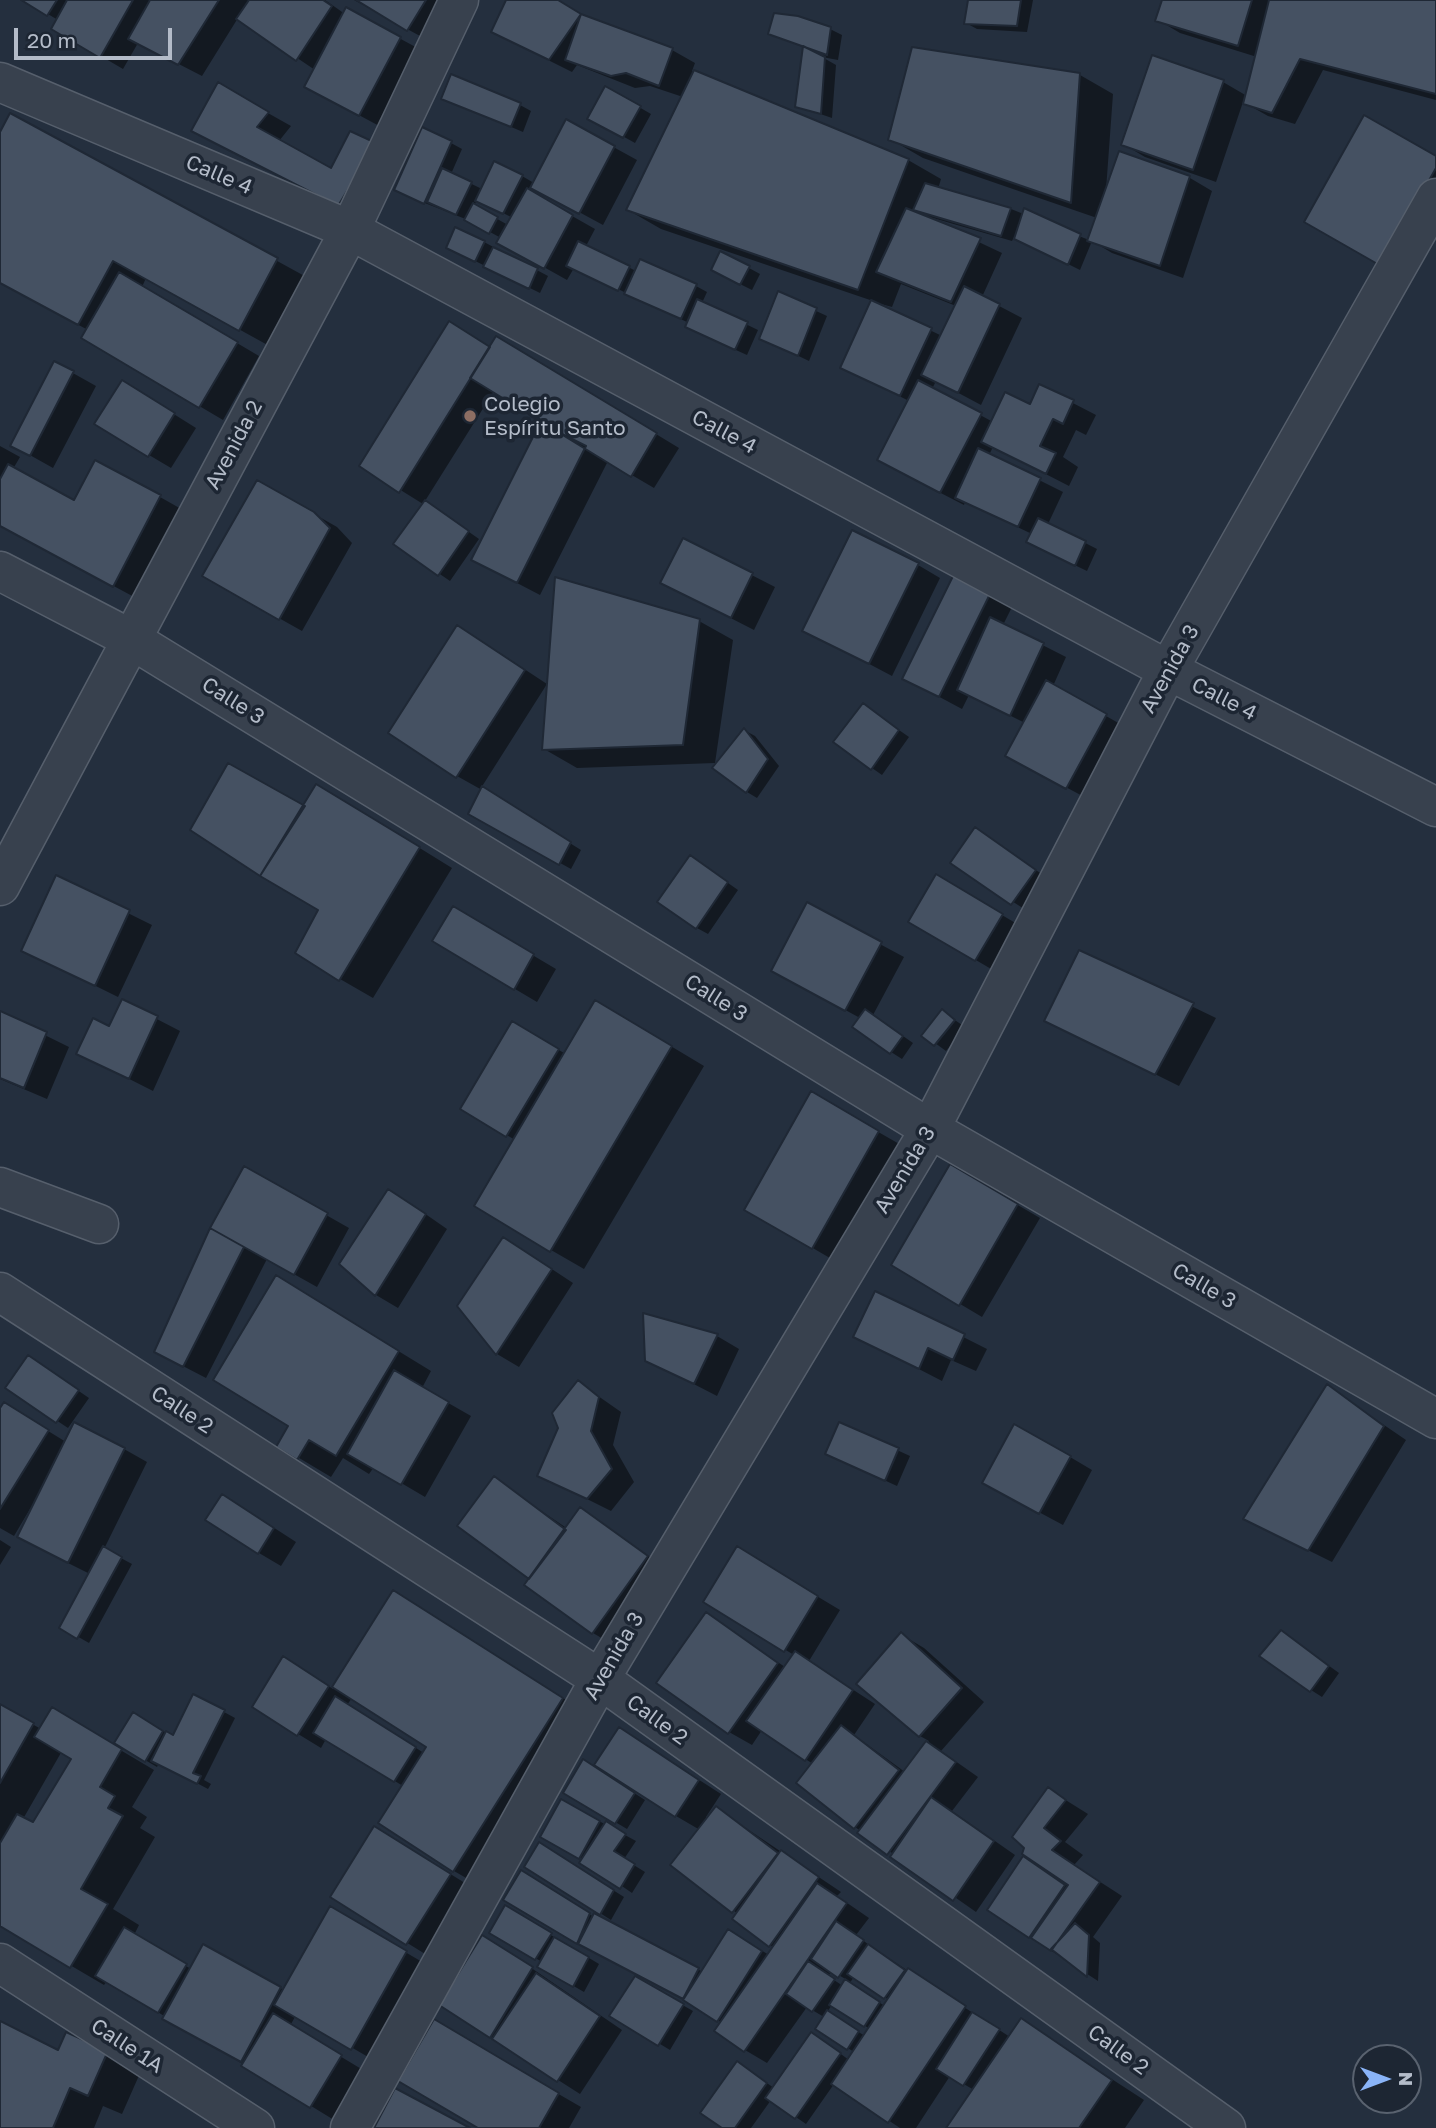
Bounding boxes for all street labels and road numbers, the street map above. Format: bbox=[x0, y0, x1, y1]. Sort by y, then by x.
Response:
street label: Calle 4 bbox=[182, 150, 256, 200]
street label: Avenida 2 bbox=[200, 396, 268, 494]
street label: Calle 4 bbox=[687, 405, 761, 459]
street label: Avenida 3 bbox=[1135, 620, 1205, 718]
street label: Calle 3 bbox=[197, 672, 269, 730]
street label: Calle 4 bbox=[1187, 672, 1261, 726]
street label: Calle 3 bbox=[680, 969, 752, 1027]
street label: Avenida 3 bbox=[869, 1122, 941, 1218]
street label: Calle 3 bbox=[1168, 1258, 1240, 1314]
street label: Calle 2 bbox=[146, 1381, 218, 1439]
street label: Avenida 3 bbox=[579, 1608, 649, 1704]
street label: Calle 2 bbox=[622, 1690, 692, 1750]
street label: Calle 1A bbox=[86, 2013, 168, 2079]
street label: Calle 2 bbox=[1083, 2020, 1153, 2080]

